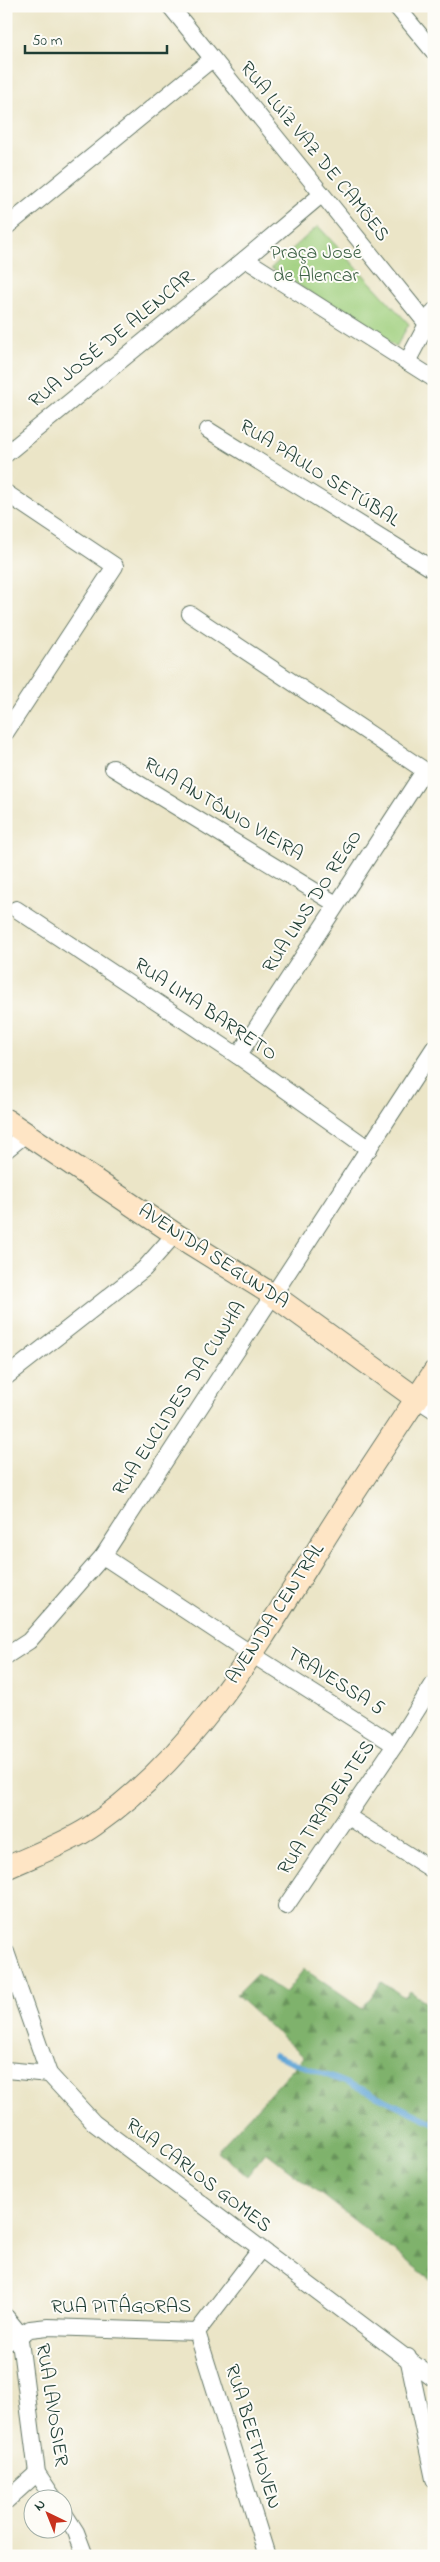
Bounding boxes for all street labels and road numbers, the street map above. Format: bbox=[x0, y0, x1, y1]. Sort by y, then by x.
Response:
street label: RUA LUÍZ VAZ DE CAMÕES bbox=[232, 56, 396, 249]
street label: RUA JOSÉ DE ALENCAR bbox=[23, 264, 202, 416]
street label: RUA PAULO SETÚBAL bbox=[233, 413, 405, 535]
street label: RUA ANTÔNIO VIEIRA bbox=[137, 751, 309, 869]
street label: RUA LINS DO REGO bbox=[256, 825, 370, 979]
street label: RUA LIMA BARRETO bbox=[128, 951, 282, 1069]
street label: AVENIDA SEGUNDA bbox=[132, 1197, 294, 1317]
street label: RUA EUCLIDES DA CUNHA bbox=[106, 1296, 254, 1502]
street label: AVENIDA CENTRAL bbox=[219, 1537, 333, 1690]
street label: TRAVESSA 5 bbox=[280, 1640, 390, 1724]
street label: RUA TIRADENTES bbox=[271, 1735, 383, 1881]
street label: RUA CARLOS GOMES bbox=[119, 2111, 277, 2241]
street label: RUA PITÁGORAS bbox=[51, 2293, 191, 2322]
street label: RUA LAVOSIER bbox=[27, 2341, 75, 2469]
street label: RUA BEETHOVEN bbox=[216, 2361, 288, 2513]

